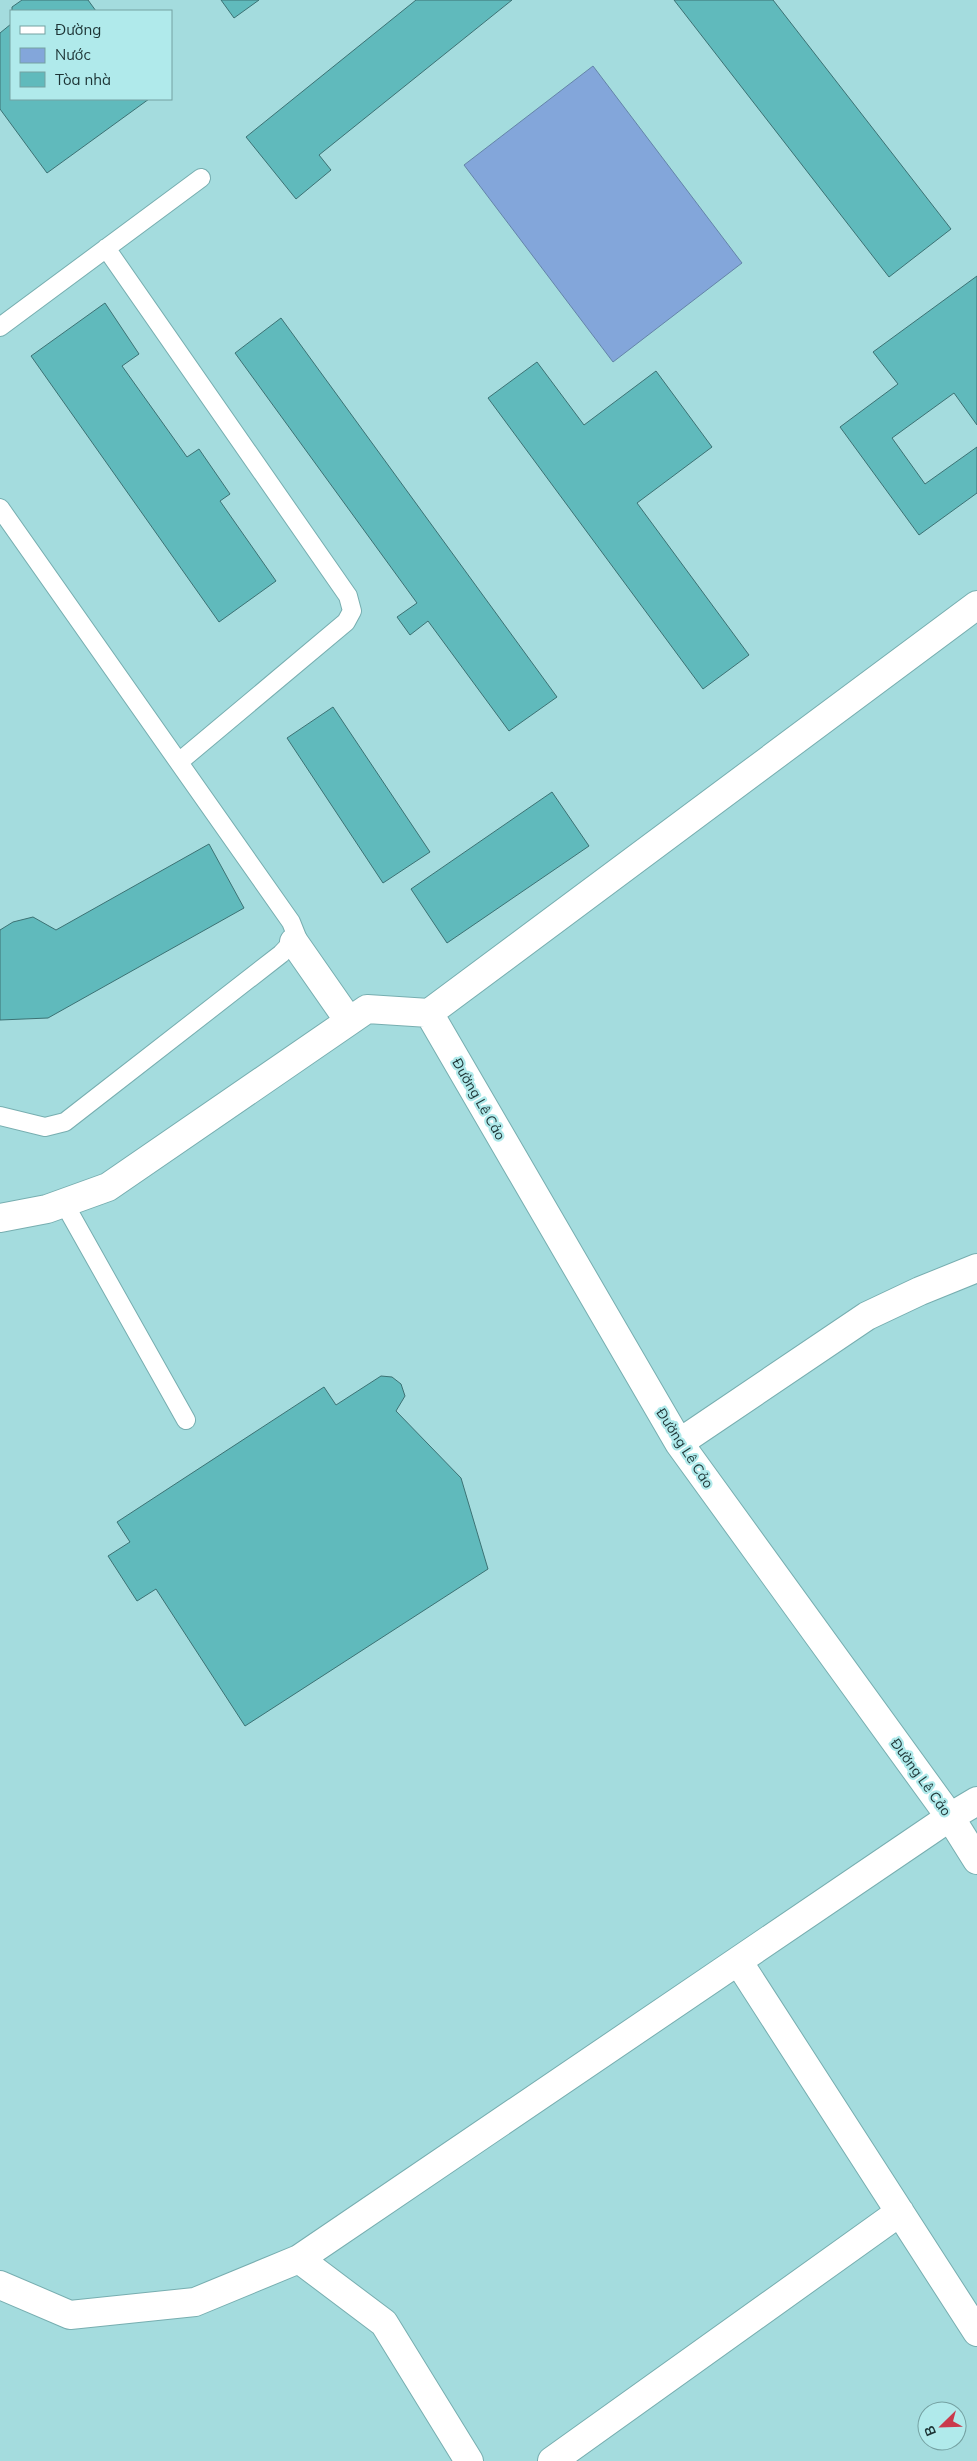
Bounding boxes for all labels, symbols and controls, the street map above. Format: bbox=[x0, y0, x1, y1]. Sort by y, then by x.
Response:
legend bbox=[10, 10, 172, 100]
text: Đường bbox=[55, 20, 101, 39]
text: Nước bbox=[55, 45, 91, 64]
text: Tòa nhà bbox=[55, 70, 111, 89]
street label: Đường Lê Cảo bbox=[448, 1055, 510, 1143]
street label: Đường Lê Cảo bbox=[652, 1405, 718, 1491]
street label: Đường Lê Cảo bbox=[887, 1735, 955, 1819]
north arrow bbox=[917, 2401, 967, 2451]
text: B bbox=[920, 2423, 940, 2439]

